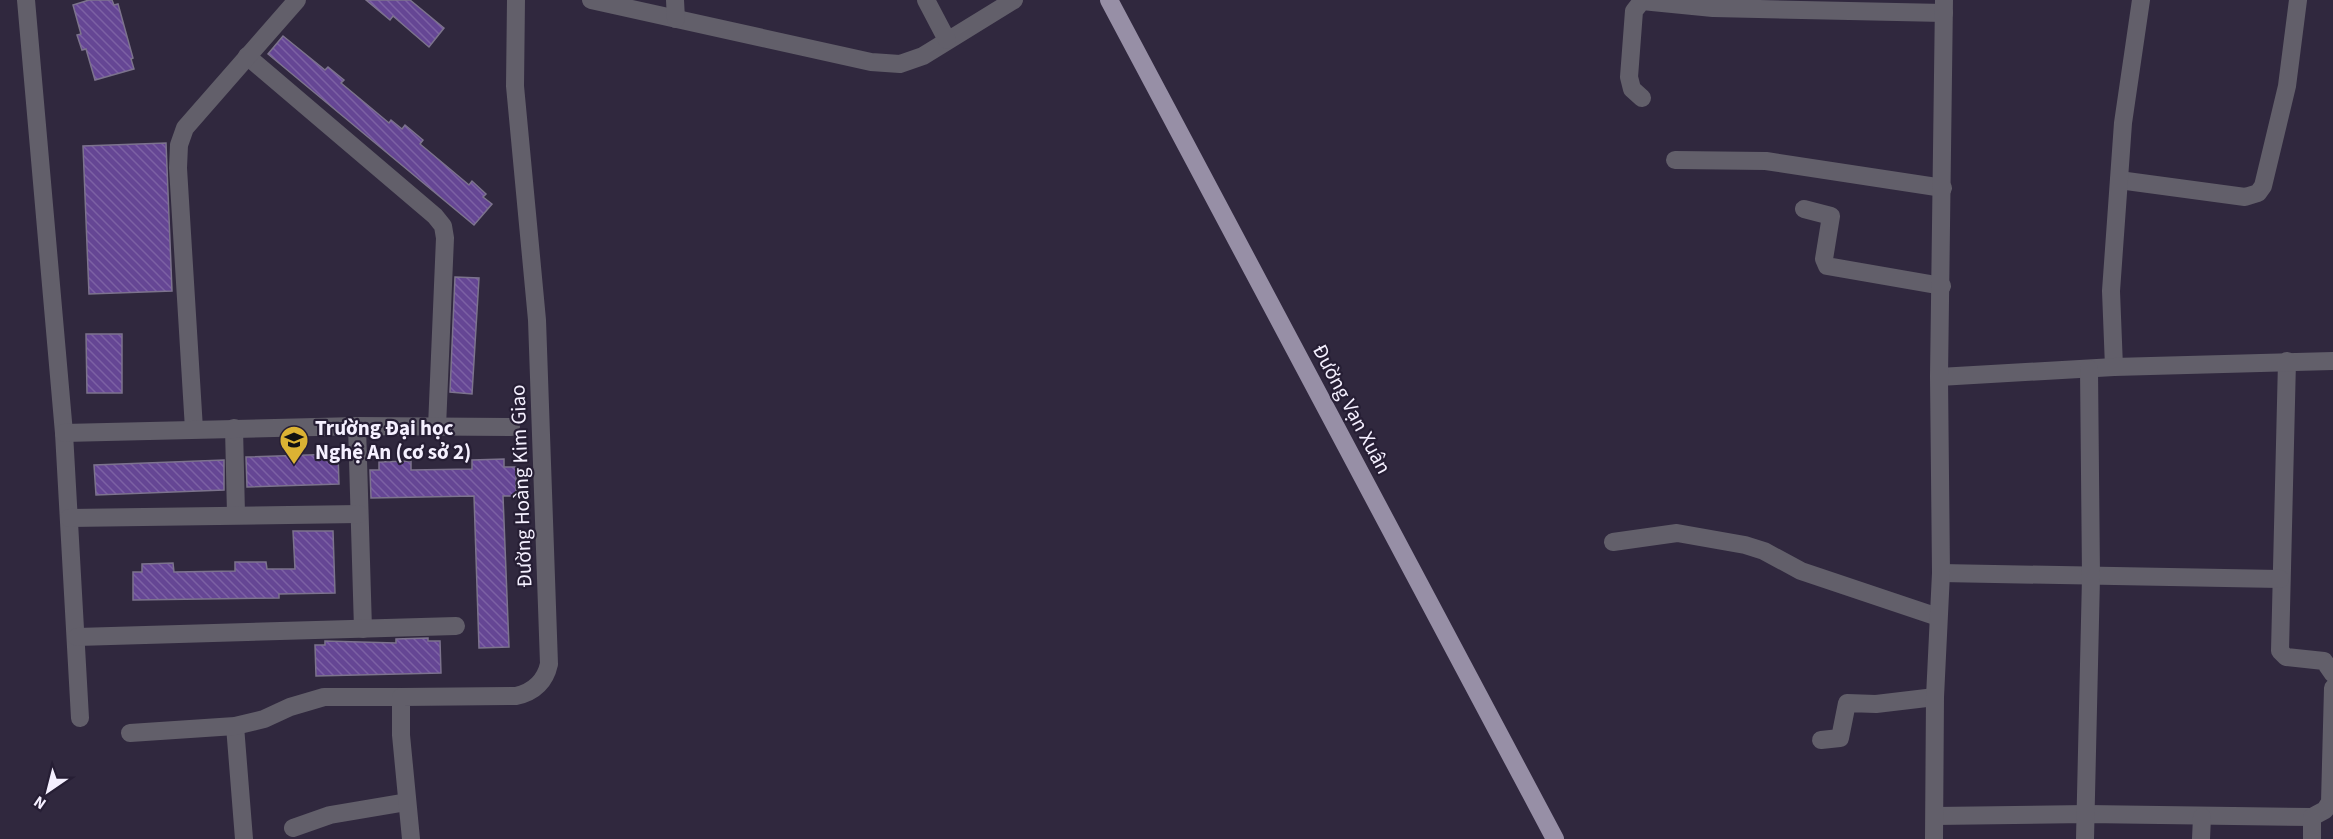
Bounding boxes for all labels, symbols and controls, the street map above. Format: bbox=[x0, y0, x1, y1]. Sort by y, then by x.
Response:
street label: Đường Vạn Xuân bbox=[1305, 339, 1399, 479]
street label: Đường Hoàng Kim Giao bbox=[502, 384, 540, 588]
place label: Trường Đại học Nghệ An (cơ sở 2) bbox=[315, 413, 471, 467]
school or university icon: Trường Đại học Nghệ An (cơ sở 2) bbox=[278, 424, 310, 466]
north arrow bbox=[18, 761, 78, 821]
text: N bbox=[29, 790, 51, 815]

